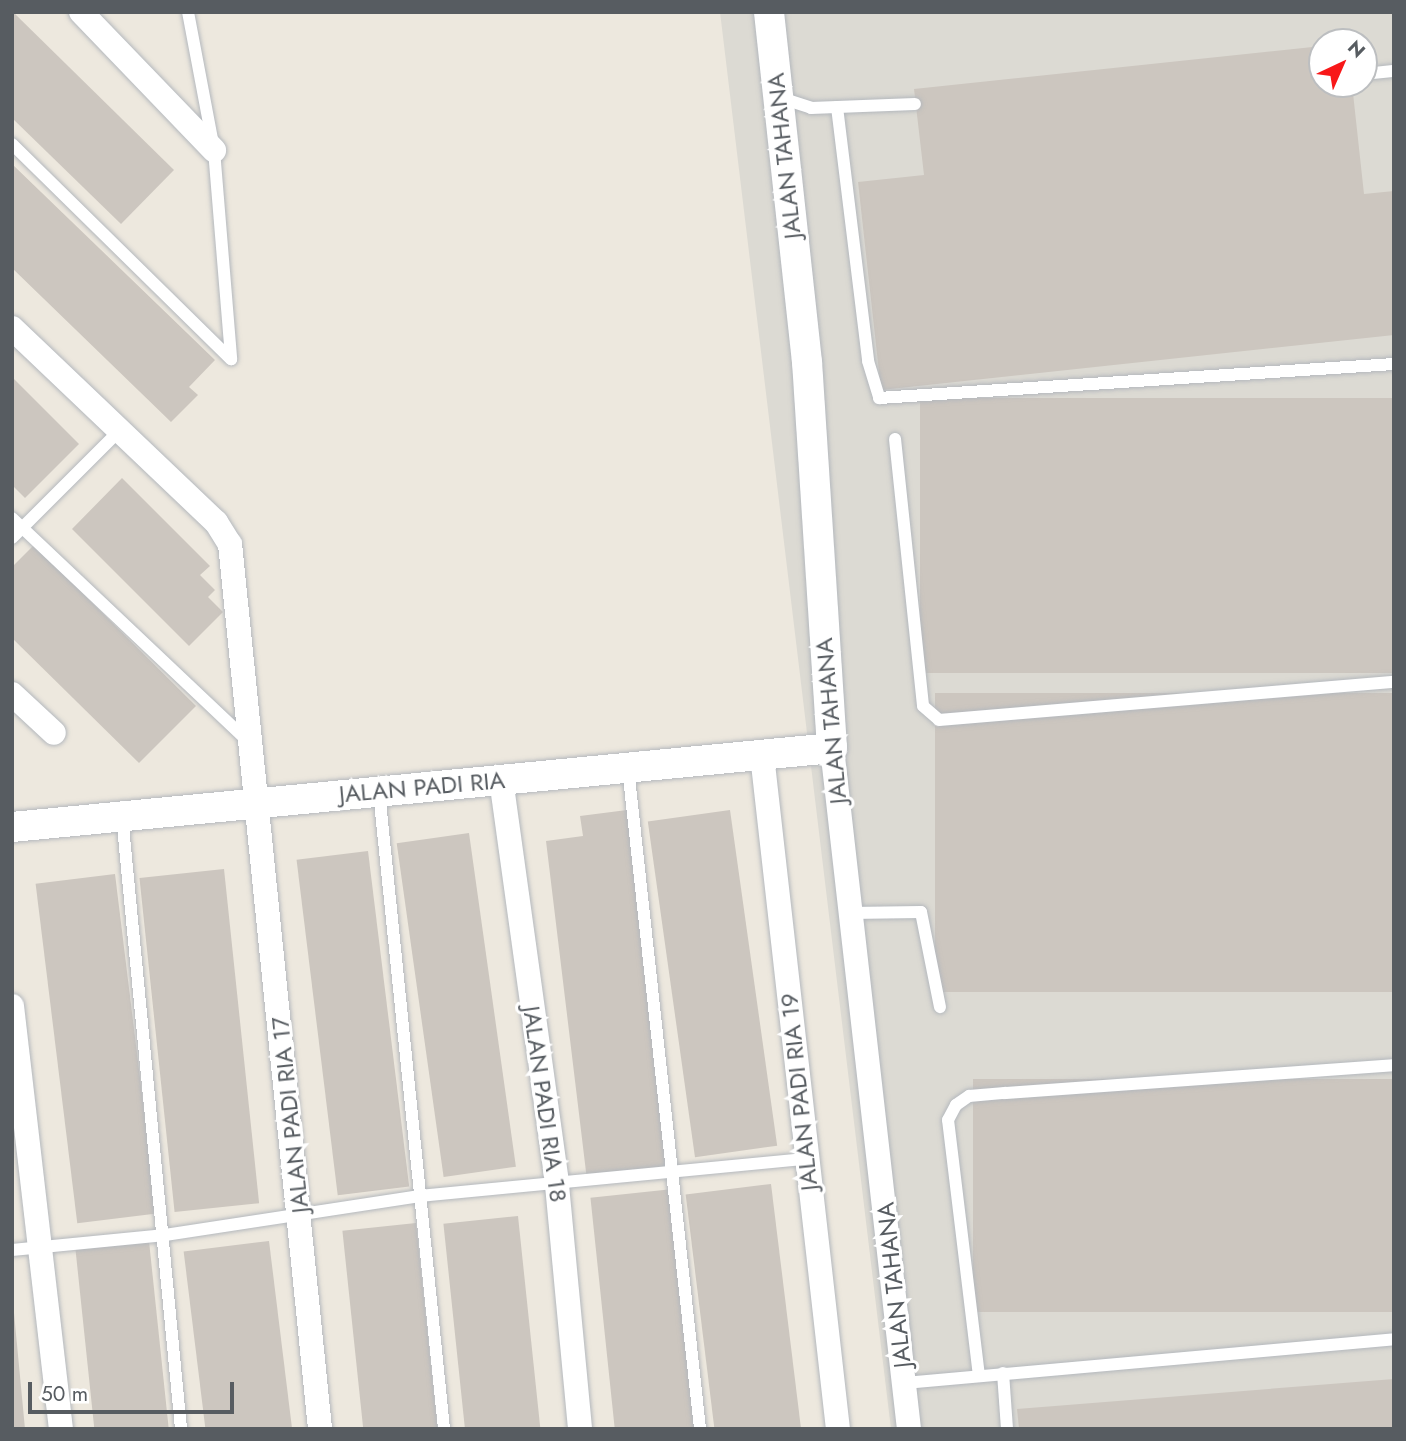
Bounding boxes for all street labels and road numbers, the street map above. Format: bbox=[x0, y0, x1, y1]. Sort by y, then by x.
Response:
street label: JALAN TAHANA bbox=[761, 72, 807, 240]
street label: JALAN TAHANA bbox=[809, 637, 853, 805]
street label: JALAN PADI RIA bbox=[338, 765, 506, 809]
street label: JALAN PADI RIA 19 bbox=[774, 992, 824, 1192]
street label: JALAN PADI RIA 18 bbox=[517, 1004, 573, 1204]
street label: JALAN PADI RIA 17 bbox=[265, 1015, 315, 1215]
street label: JALAN TAHANA bbox=[871, 1201, 917, 1369]

